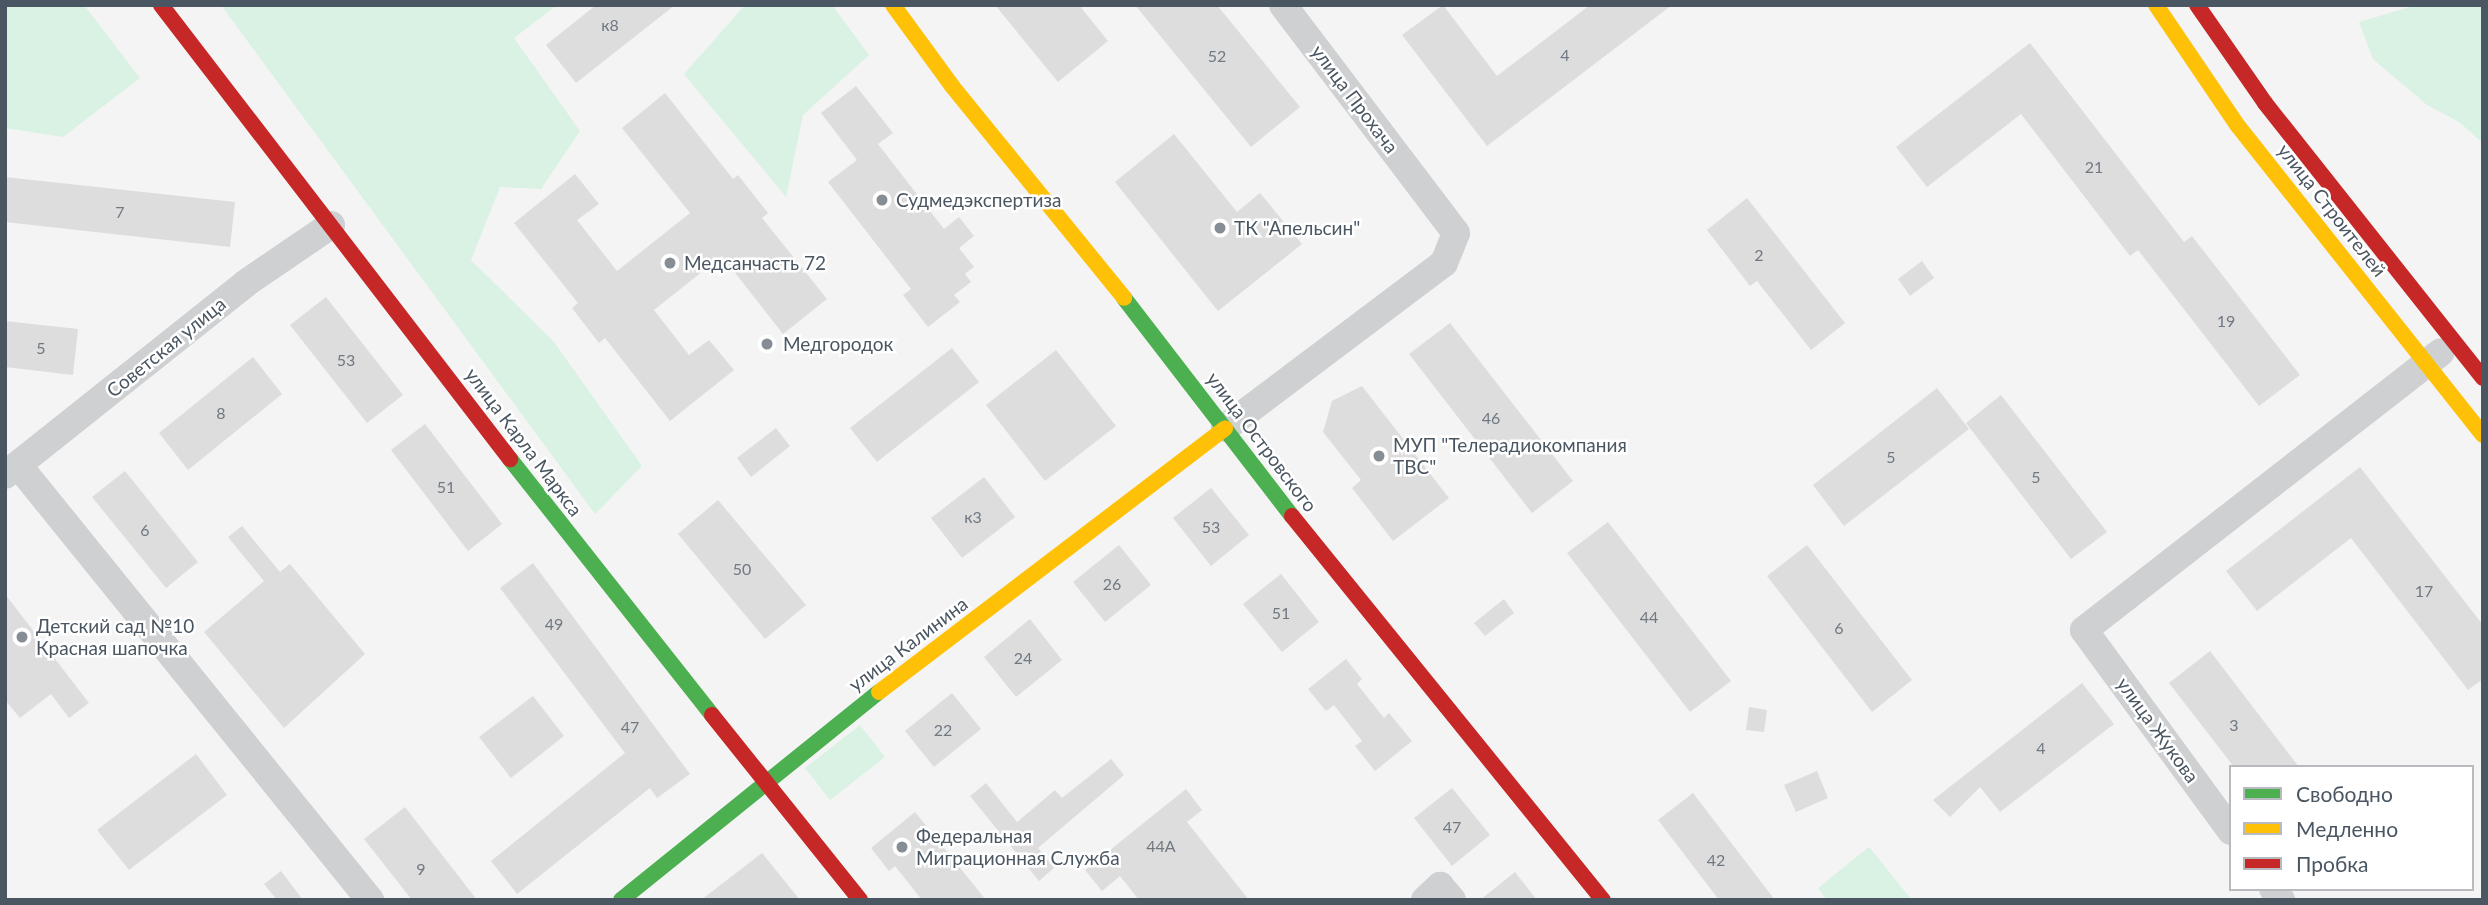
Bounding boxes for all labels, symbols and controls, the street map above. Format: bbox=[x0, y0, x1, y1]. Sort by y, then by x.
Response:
house number: к8 bbox=[601, 15, 619, 35]
street label: улица Прохача bbox=[1307, 40, 1403, 158]
house number: 4 bbox=[1560, 45, 1570, 65]
house number: 52 bbox=[1208, 46, 1226, 66]
street label: улица Строителей bbox=[2273, 139, 2391, 281]
house number: 21 bbox=[2085, 157, 2103, 177]
place label: Судмедэкспертиза bbox=[896, 189, 1061, 211]
marker: Судмедэкспертиза bbox=[874, 192, 890, 208]
house number: 7 bbox=[115, 202, 125, 222]
place label: ТК "Апельсин" bbox=[1234, 217, 1360, 239]
marker: ТК "Апельсин" bbox=[1212, 220, 1228, 236]
house number: 2 bbox=[1754, 245, 1764, 265]
place label: Медсанчасть 72 bbox=[684, 252, 826, 274]
marker: Медсанчасть 72 bbox=[662, 255, 678, 271]
street label: Советская улица bbox=[102, 292, 230, 402]
house number: 19 bbox=[2217, 311, 2235, 331]
place label: Медгородок bbox=[783, 333, 893, 355]
marker: Медгородок bbox=[757, 334, 777, 354]
house number: 5 bbox=[36, 338, 46, 358]
house number: 53 bbox=[337, 350, 355, 370]
street label: улица Карла Маркса bbox=[461, 363, 587, 521]
street label: улица Островского bbox=[1202, 368, 1322, 516]
house number: 8 bbox=[216, 403, 226, 423]
house number: 46 bbox=[1482, 408, 1500, 428]
place label: МУП "Телерадиокомпания ТВС" bbox=[1393, 434, 1627, 478]
house number: 5 bbox=[1886, 447, 1896, 467]
marker: МУП "Телерадиокомпания ТВС" bbox=[1371, 448, 1387, 464]
house number: 5 bbox=[2031, 467, 2041, 487]
house number: 51 bbox=[437, 477, 455, 497]
house number: к3 bbox=[964, 507, 982, 527]
house number: 53 bbox=[1202, 517, 1220, 537]
house number: 6 bbox=[140, 520, 150, 540]
house number: 50 bbox=[733, 559, 751, 579]
house number: 26 bbox=[1103, 574, 1121, 594]
house number: 17 bbox=[2415, 581, 2433, 601]
street label: улица Калинина bbox=[844, 592, 972, 696]
house number: 51 bbox=[1272, 603, 1290, 623]
house number: 44 bbox=[1640, 607, 1658, 627]
house number: 49 bbox=[545, 614, 563, 634]
place label: Детский сад №10 Красная шапочка bbox=[36, 615, 194, 659]
house number: 6 bbox=[1834, 618, 1844, 638]
marker: Детский сад №10 Красная шапочка bbox=[14, 629, 30, 645]
house number: 24 bbox=[1014, 648, 1032, 668]
street label: улица Жукова bbox=[2112, 673, 2204, 787]
house number: 3 bbox=[2229, 715, 2239, 735]
house number: 47 bbox=[621, 717, 639, 737]
house number: 22 bbox=[934, 720, 952, 740]
house number: 4 bbox=[2036, 738, 2046, 758]
legend bbox=[2229, 765, 2474, 891]
text: Свободно bbox=[2296, 781, 2393, 806]
text: Медленно bbox=[2296, 816, 2398, 841]
house number: 47 bbox=[1443, 817, 1461, 837]
place label: Федеральная Миграционная Служба bbox=[916, 825, 1120, 869]
house number: 44А bbox=[1146, 836, 1176, 856]
marker: Федеральная Миграционная Служба bbox=[894, 839, 910, 855]
house number: 42 bbox=[1707, 850, 1725, 870]
text: Пробка bbox=[2296, 851, 2369, 876]
house number: 9 bbox=[416, 859, 426, 879]

